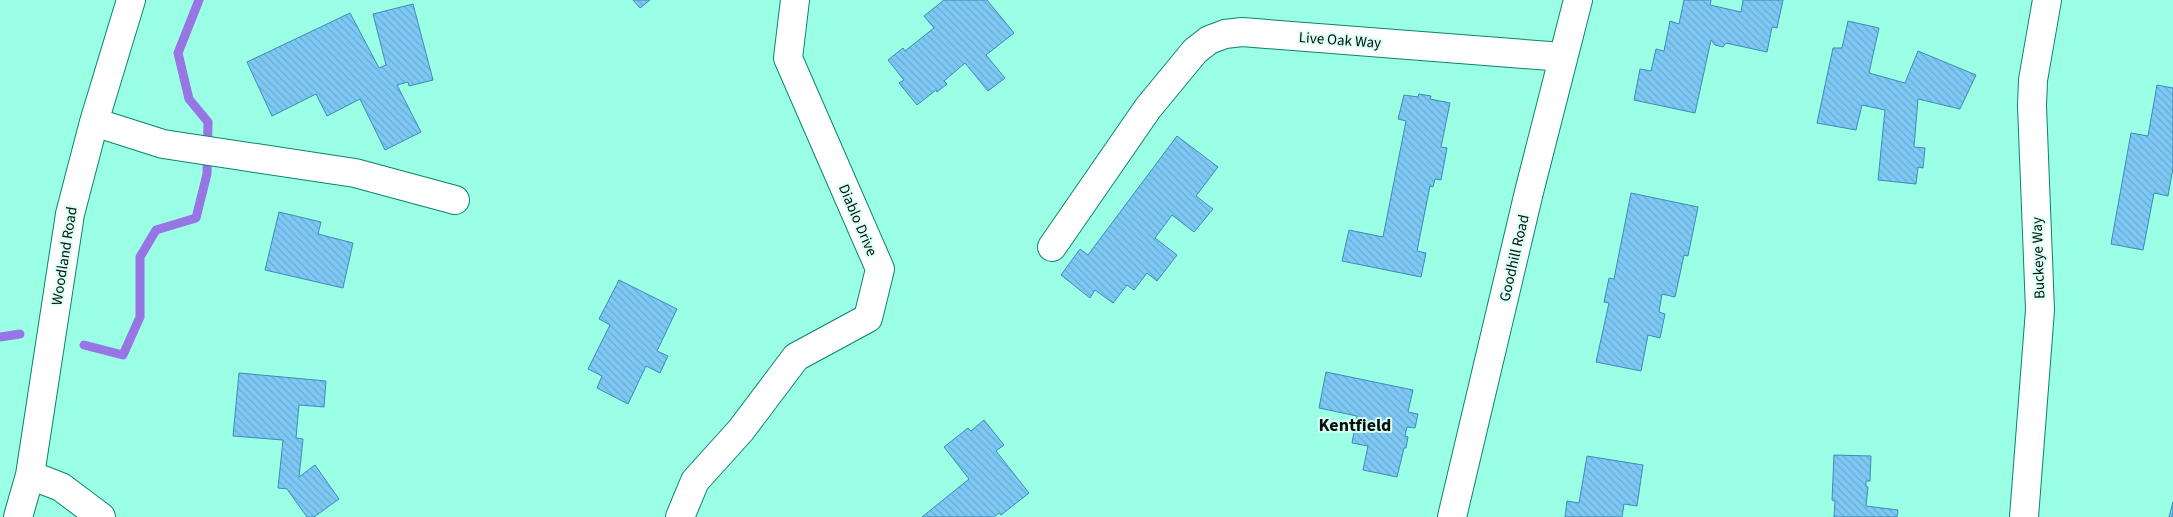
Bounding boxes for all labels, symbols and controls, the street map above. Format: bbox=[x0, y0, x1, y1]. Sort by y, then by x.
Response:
street label: Live Oak Way bbox=[1298, 27, 1382, 54]
street label: Diablo Drive bbox=[833, 181, 882, 259]
street label: Woodland Road bbox=[46, 205, 83, 307]
street label: Goodhill Road bbox=[1494, 213, 1535, 304]
street label: Buckeye Way bbox=[2027, 217, 2050, 299]
district label: Kentfield bbox=[1319, 413, 1391, 438]

